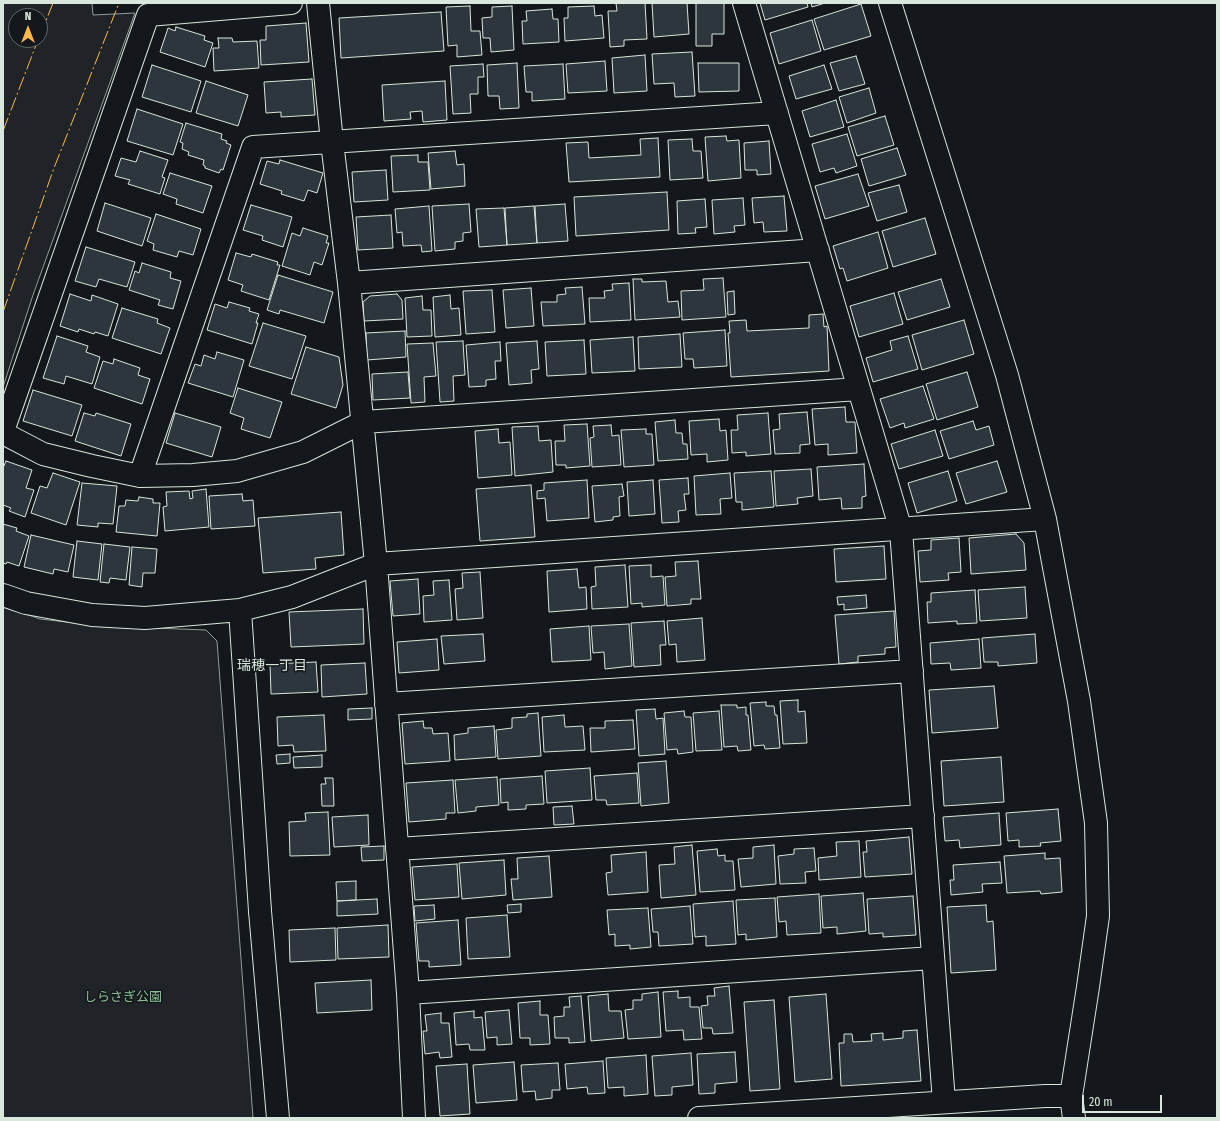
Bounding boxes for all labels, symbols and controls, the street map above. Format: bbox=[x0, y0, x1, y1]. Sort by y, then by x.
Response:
north arrow bbox=[8, 8, 48, 48]
text: N bbox=[25, 10, 31, 23]
district label: 瑞穂一丁目 bbox=[237, 658, 307, 674]
park label: しらさぎ公園 bbox=[84, 989, 162, 1005]
scale bar bbox=[1084, 1087, 1164, 1113]
text: 20 m bbox=[1089, 1095, 1113, 1109]

